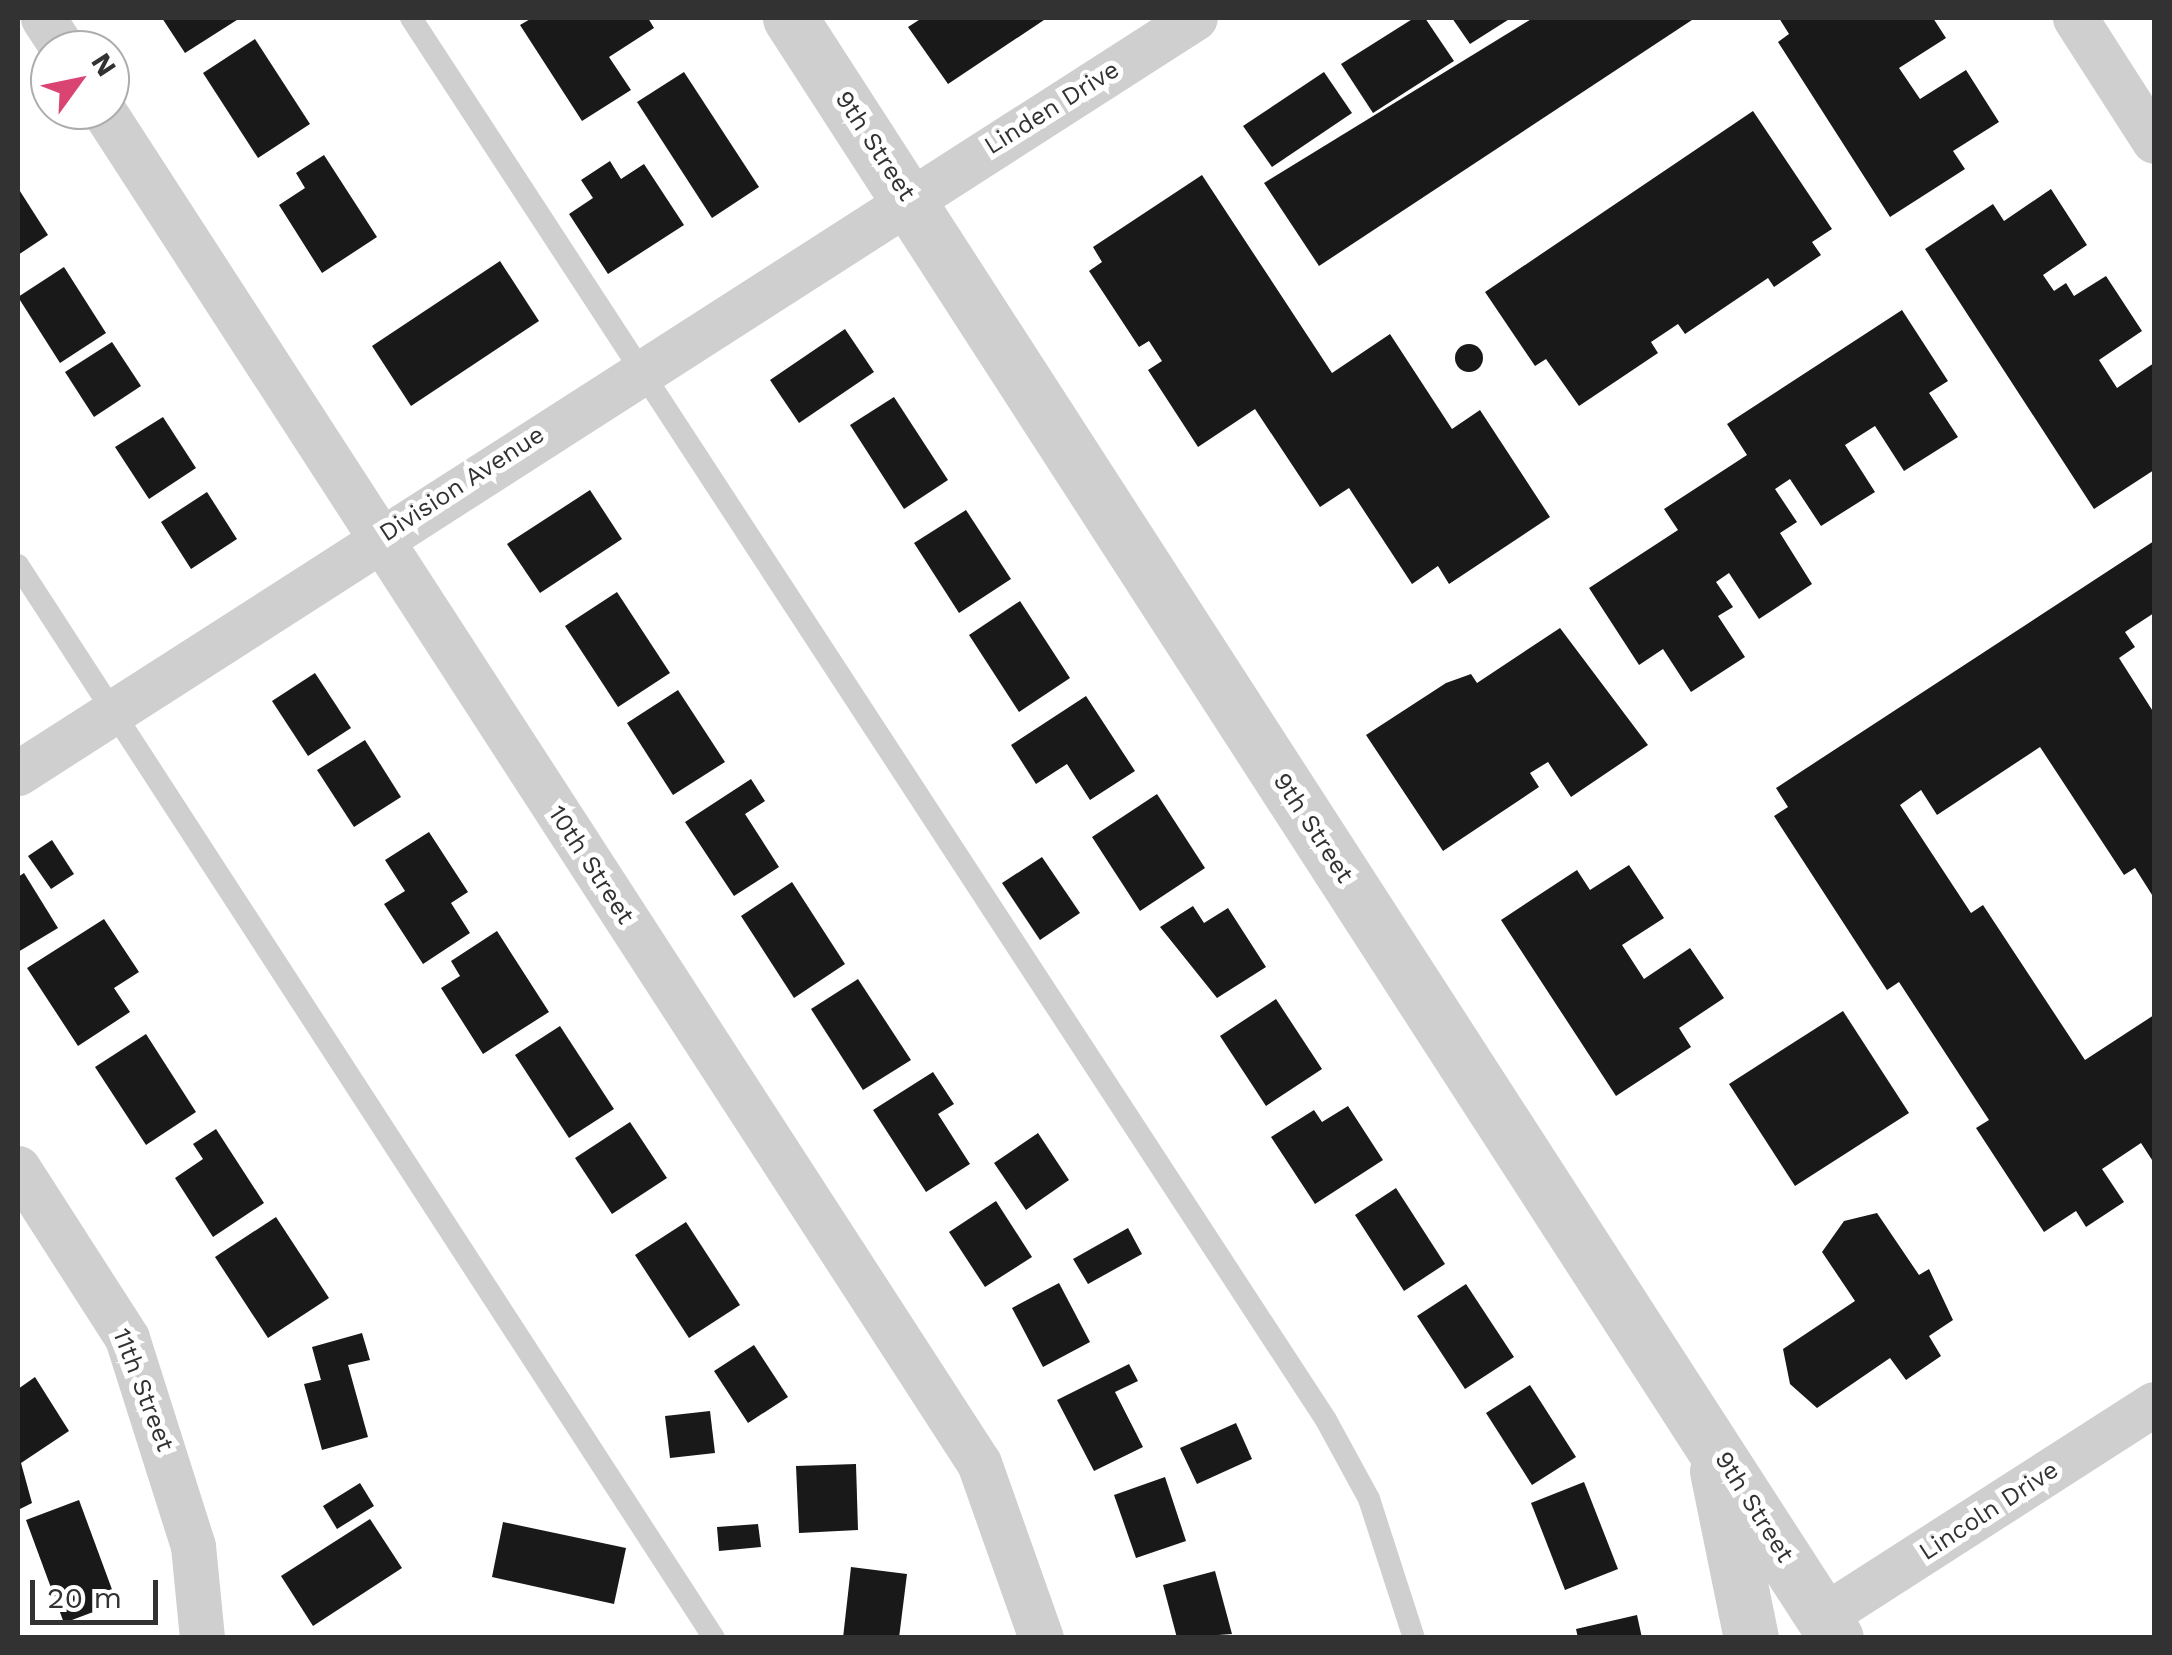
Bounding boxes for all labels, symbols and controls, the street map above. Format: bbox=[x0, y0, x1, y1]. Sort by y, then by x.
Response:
north arrow bbox=[30, 30, 130, 130]
text: N bbox=[84, 47, 123, 82]
street label: Linden Drive bbox=[979, 55, 1125, 161]
street label: 9th Street bbox=[828, 85, 922, 207]
street label: Division Avenue bbox=[374, 419, 550, 549]
street label: 9th Street bbox=[1266, 767, 1360, 889]
street label: 10th Street bbox=[542, 800, 640, 930]
street label: 11th Street bbox=[106, 1324, 180, 1456]
street label: 9th Street bbox=[1708, 1446, 1800, 1568]
street label: Lincoln Drive bbox=[1914, 1455, 2064, 1567]
scale bar bbox=[35, 1560, 162, 1622]
text: 20 m bbox=[47, 1580, 122, 1615]

